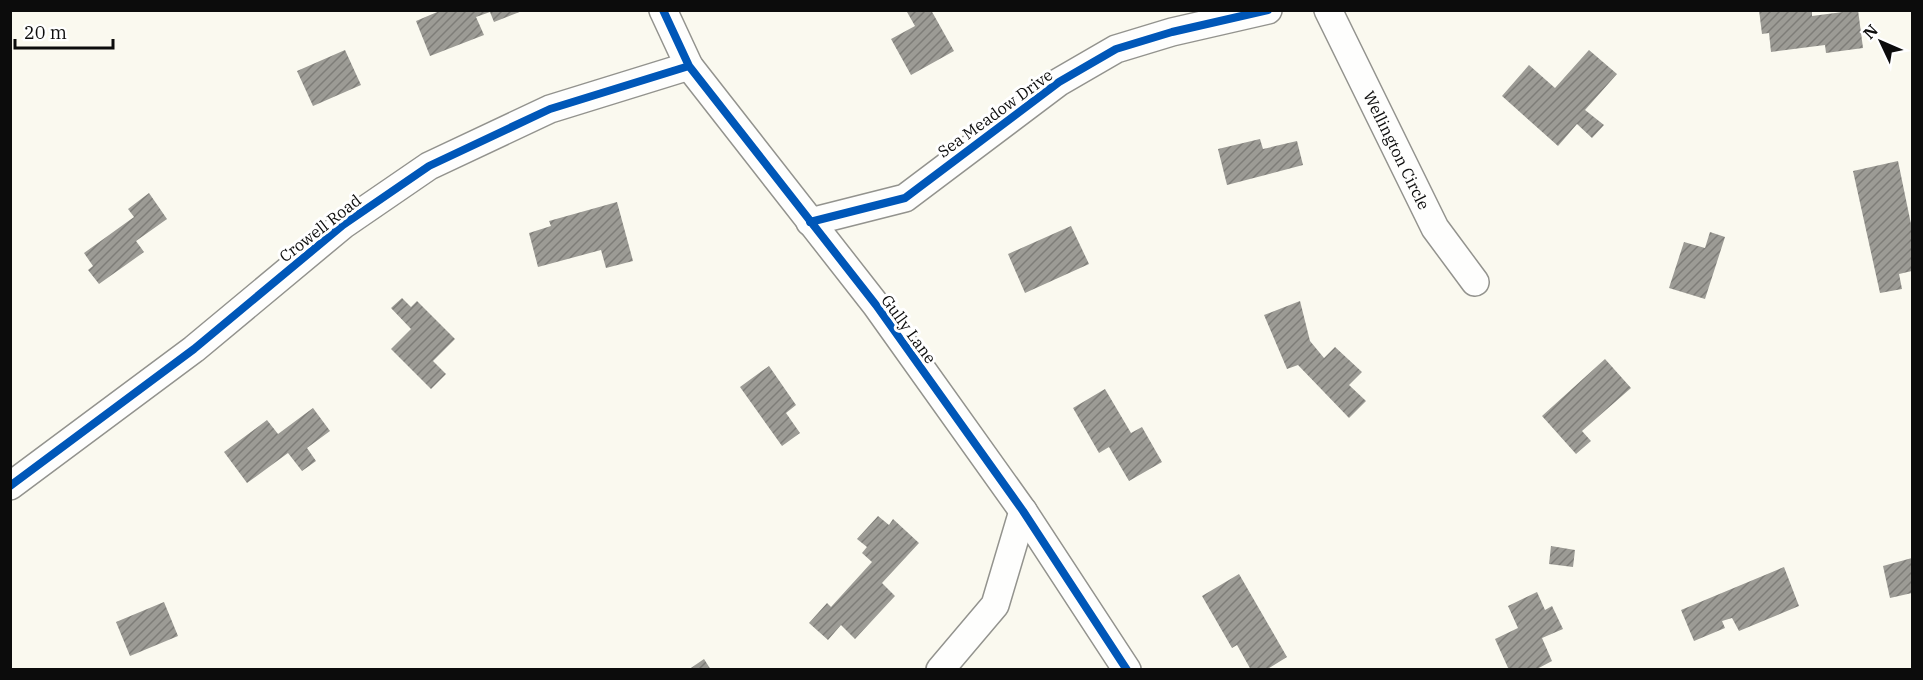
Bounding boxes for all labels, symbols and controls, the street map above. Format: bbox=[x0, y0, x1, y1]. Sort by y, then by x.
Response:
scale bar bbox=[15, 12, 112, 50]
north arrow bbox=[1851, 12, 1911, 72]
text: N bbox=[1859, 20, 1882, 43]
text: 20 m bbox=[24, 21, 67, 44]
street label: Sea Meadow Drive bbox=[934, 65, 1056, 161]
street label: Wellington Circle bbox=[1359, 87, 1434, 213]
street label: Crowell Road bbox=[275, 190, 365, 266]
street label: Gully Lane bbox=[877, 291, 941, 367]

